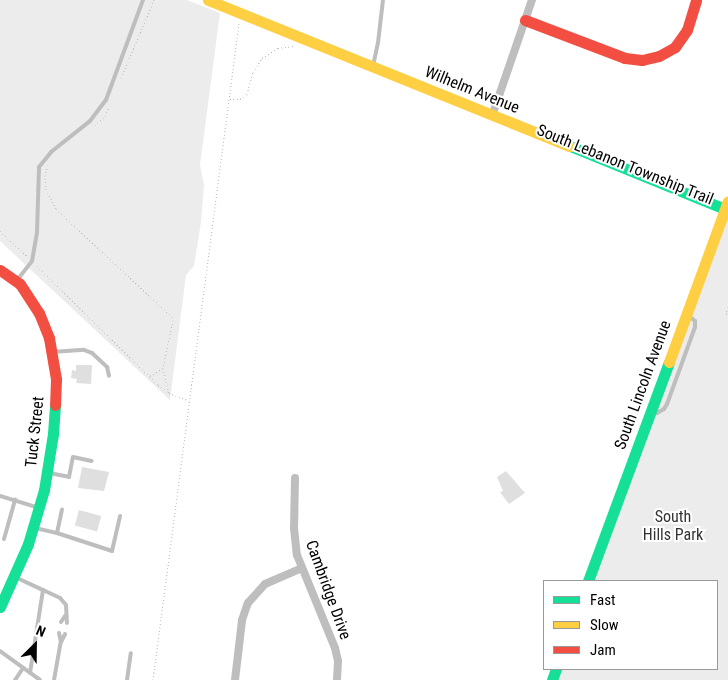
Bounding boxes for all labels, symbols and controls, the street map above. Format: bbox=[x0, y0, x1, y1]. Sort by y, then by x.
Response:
street label: Wilhelm Avenue bbox=[422, 62, 522, 118]
street label: South Lebanon Township Trail bbox=[534, 121, 716, 209]
street label: South Lincoln Avenue bbox=[611, 318, 675, 452]
street label: Tuck Street bbox=[22, 396, 48, 468]
park label: South Hills Park bbox=[643, 507, 703, 545]
street label: Cambridge Drive bbox=[301, 538, 355, 642]
legend bbox=[543, 580, 718, 670]
text: Fast bbox=[590, 591, 615, 609]
text: Slow bbox=[590, 616, 619, 634]
north arrow bbox=[10, 620, 60, 670]
text: N bbox=[34, 622, 48, 640]
text: Jam bbox=[590, 641, 616, 659]

